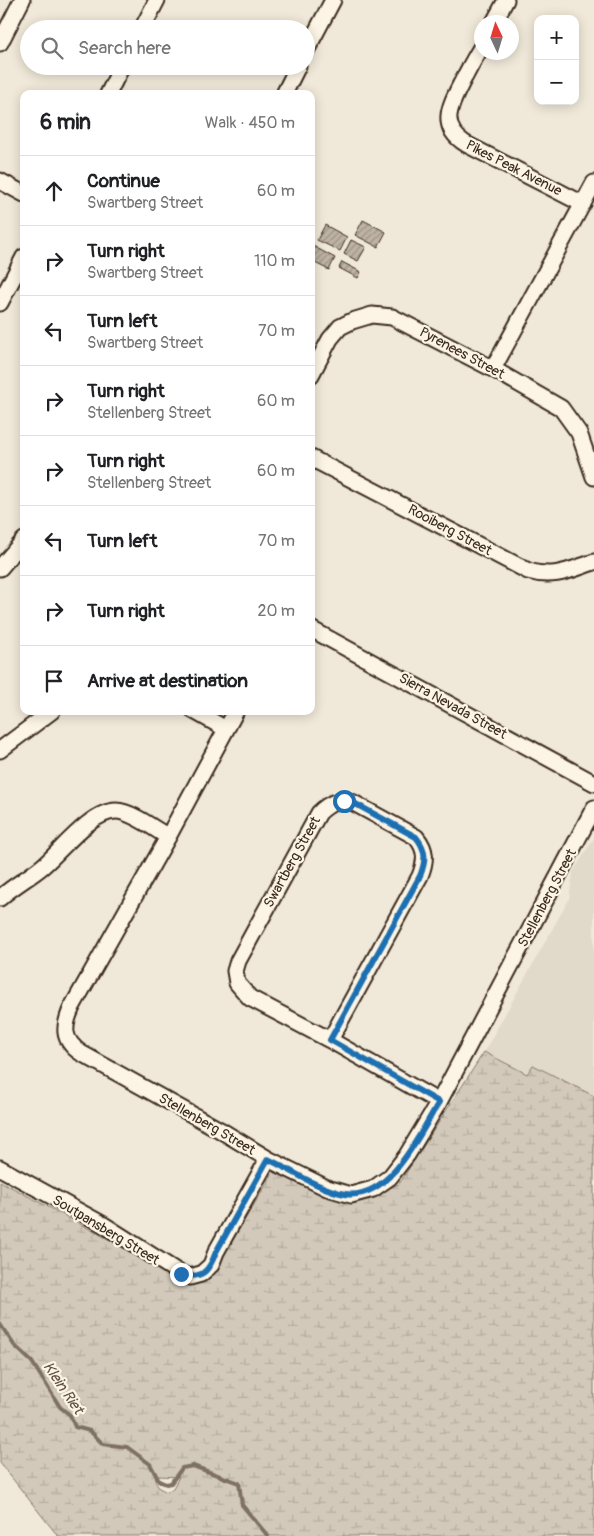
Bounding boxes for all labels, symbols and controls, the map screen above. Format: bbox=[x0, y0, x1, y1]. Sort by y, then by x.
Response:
north arrow bbox=[474, 15, 519, 60]
map controls bbox=[534, 15, 579, 105]
button: + bbox=[534, 15, 579, 60]
search box bbox=[20, 20, 315, 75]
icon: search bbox=[38, 34, 66, 62]
text: Search here bbox=[78, 36, 171, 60]
button: − bbox=[534, 60, 579, 105]
text: 6 min bbox=[40, 109, 91, 136]
text: Walk · 450 m bbox=[205, 113, 295, 133]
street label: Pikes Peak Avenue bbox=[463, 137, 565, 200]
text: Continue bbox=[87, 169, 160, 193]
icon: ahead bbox=[40, 177, 68, 205]
text: 60 m bbox=[257, 181, 295, 201]
text: Swartberg Street bbox=[87, 193, 203, 213]
text: Turn right bbox=[87, 239, 165, 263]
icon: right bbox=[40, 247, 68, 275]
text: 110 m bbox=[254, 251, 295, 271]
text: Swartberg Street bbox=[87, 263, 203, 283]
text: Turn left bbox=[87, 309, 157, 333]
icon: left bbox=[40, 317, 68, 345]
text: 70 m bbox=[258, 321, 295, 341]
street label: Pyrenees Street bbox=[416, 323, 508, 383]
text: Swartberg Street bbox=[87, 333, 203, 353]
text: Turn right bbox=[87, 379, 165, 403]
icon: right bbox=[40, 387, 68, 415]
text: 60 m bbox=[257, 391, 295, 411]
text: Stellenberg Street bbox=[87, 403, 211, 423]
text: Turn right bbox=[87, 449, 165, 473]
icon: right bbox=[40, 457, 68, 485]
text: 60 m bbox=[257, 461, 295, 481]
text: Stellenberg Street bbox=[87, 473, 211, 493]
street label: Rooiberg Street bbox=[405, 501, 495, 559]
icon: left bbox=[40, 527, 68, 555]
text: Turn left bbox=[87, 529, 157, 553]
text: 70 m bbox=[258, 531, 295, 551]
icon: right bbox=[40, 597, 68, 625]
text: Turn right bbox=[87, 599, 165, 623]
text: 20 m bbox=[257, 601, 295, 621]
icon: arrive bbox=[40, 667, 68, 695]
text: Arrive at destination bbox=[87, 669, 248, 693]
street label: Sierra Nevada Street bbox=[396, 669, 510, 743]
route start bbox=[333, 790, 356, 813]
street label: Swartberg Street bbox=[260, 813, 324, 911]
street label: Stellenberg Street bbox=[514, 846, 580, 950]
street label: Stellenberg Street bbox=[156, 1089, 259, 1159]
street label: Soutpansberg Street bbox=[49, 1191, 163, 1269]
route end bbox=[170, 1263, 193, 1286]
water label: Klein Riet bbox=[39, 1358, 88, 1419]

